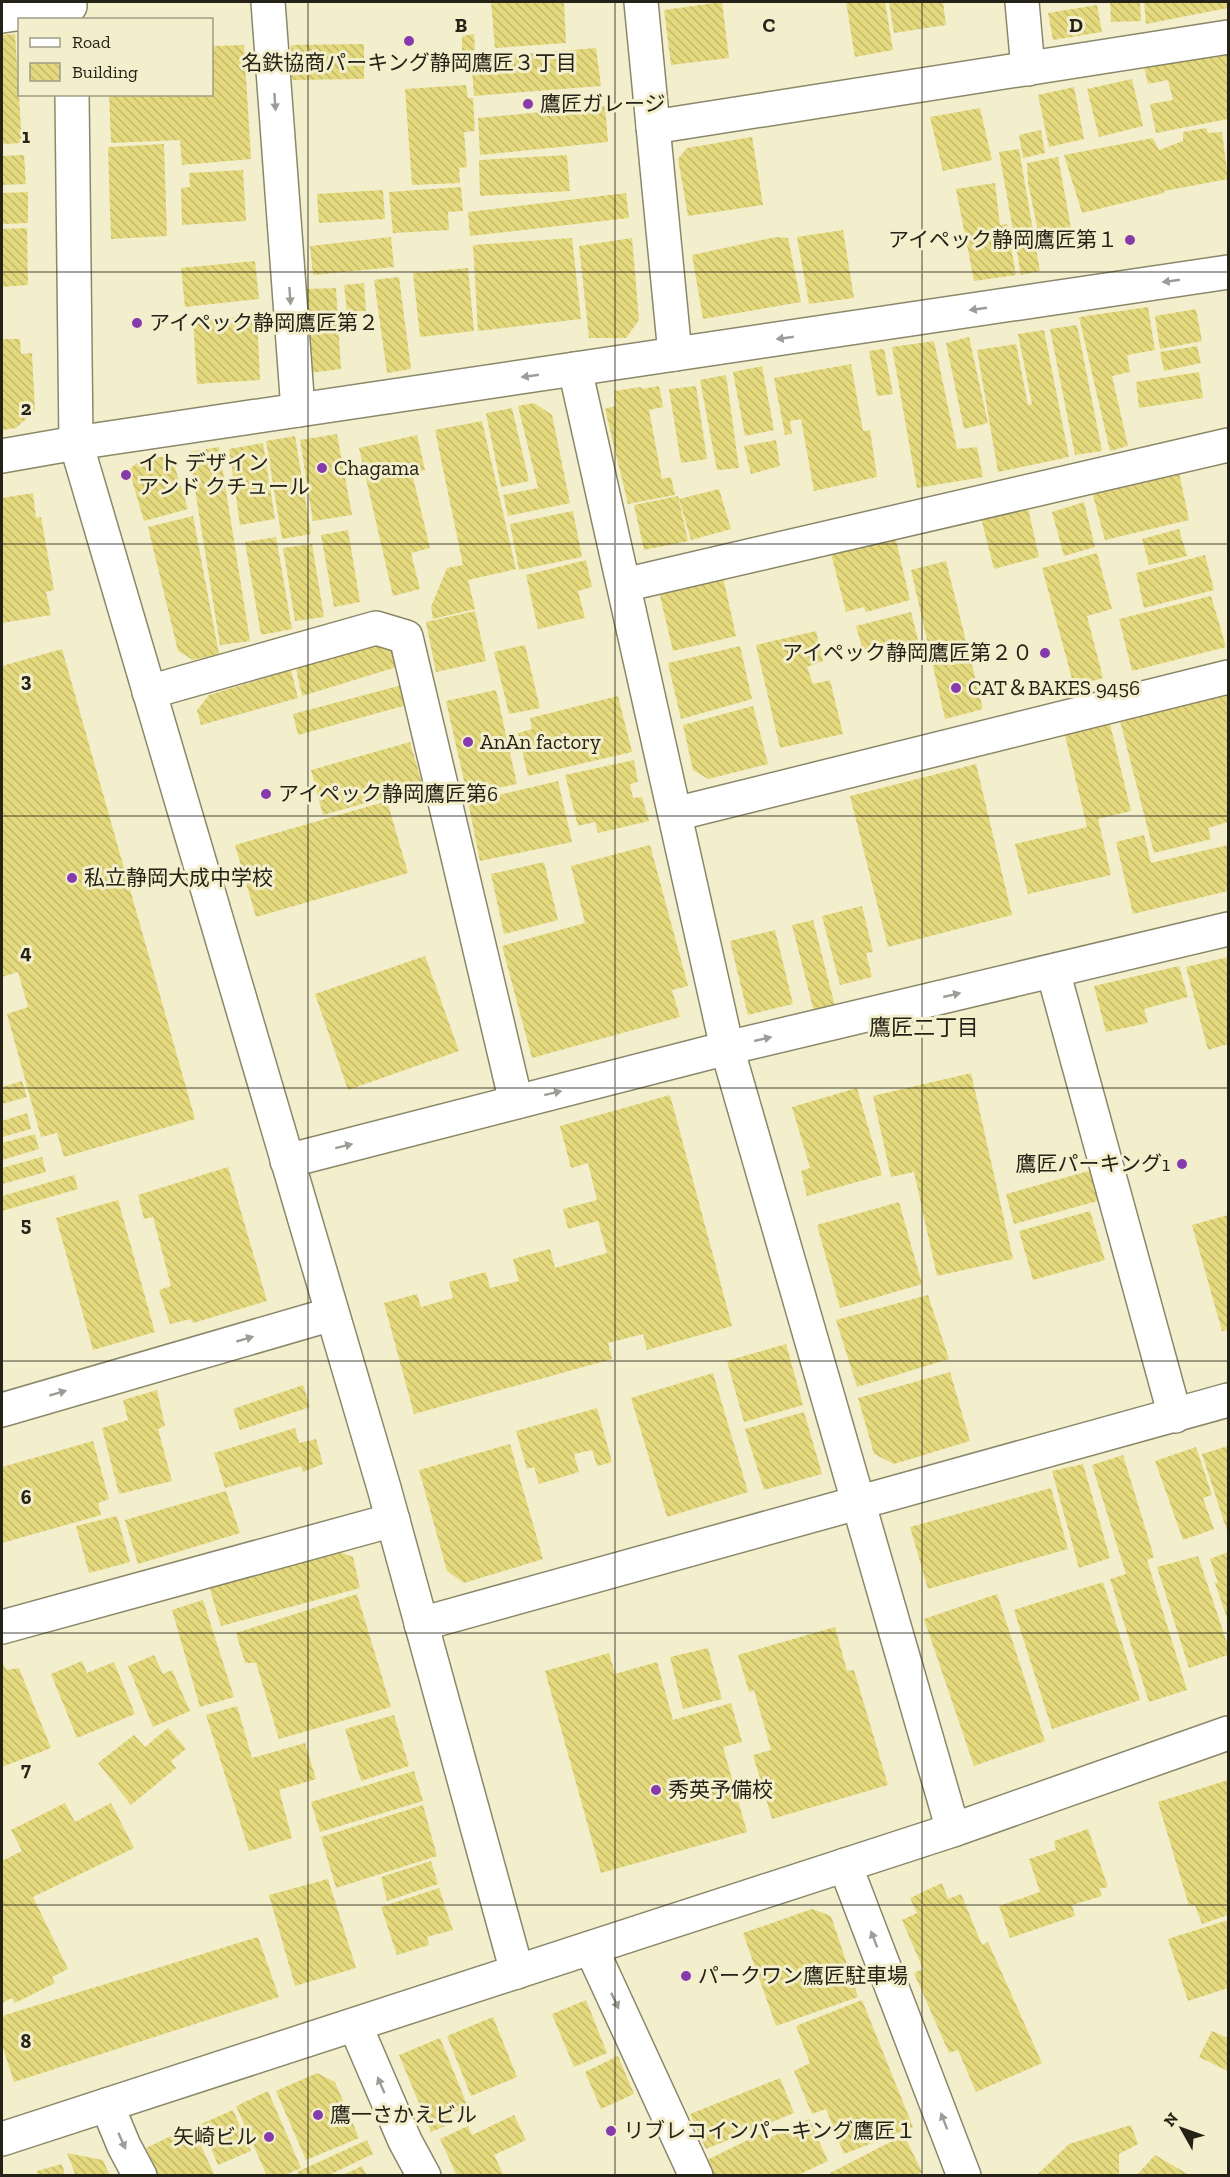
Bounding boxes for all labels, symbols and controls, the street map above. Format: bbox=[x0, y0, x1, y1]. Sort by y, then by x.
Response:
text: B bbox=[455, 13, 467, 37]
text: C bbox=[763, 13, 776, 37]
text: D bbox=[1069, 13, 1083, 37]
legend bbox=[18, 18, 213, 96]
text: Road bbox=[72, 31, 111, 53]
marker: 名鉄協商パーキング静岡鷹匠３丁目 bbox=[402, 34, 416, 48]
place label: 名鉄協商パーキング静岡鷹匠３丁目 bbox=[241, 50, 577, 75]
text: Building bbox=[72, 61, 138, 83]
place label: 鷹匠ガレージ bbox=[540, 91, 666, 116]
one-way arrow bbox=[270, 92, 280, 111]
marker: 鷹匠ガレージ bbox=[521, 97, 535, 111]
text: 1 bbox=[22, 124, 30, 148]
place label: アイペック静岡鷹匠第１ bbox=[888, 227, 1118, 252]
marker: アイペック静岡鷹匠第１ bbox=[1123, 233, 1137, 247]
one-way arrow bbox=[1161, 276, 1180, 285]
one-way arrow bbox=[285, 287, 295, 306]
one-way arrow bbox=[968, 305, 987, 314]
place label: アイペック静岡鷹匠第２ bbox=[149, 310, 379, 335]
marker: アイペック静岡鷹匠第２ bbox=[130, 316, 144, 330]
one-way arrow bbox=[775, 333, 794, 342]
one-way arrow bbox=[520, 371, 539, 380]
text: 2 bbox=[21, 396, 32, 420]
place label: イト デザイン アンド クチュール bbox=[138, 450, 310, 499]
place label: Chagama bbox=[334, 455, 419, 480]
marker: Chagama bbox=[315, 461, 329, 475]
marker: イト デザイン アンド クチュール bbox=[119, 468, 133, 482]
place label: アイペック静岡鷹匠第２０ bbox=[782, 640, 1033, 665]
marker: アイペック静岡鷹匠第２０ bbox=[1038, 646, 1052, 660]
text: 3 bbox=[21, 668, 32, 692]
place label: CAT＆BAKES 9456 bbox=[968, 675, 1140, 700]
marker: CAT＆BAKES 9456 bbox=[949, 681, 963, 695]
place label: AnAn factory bbox=[480, 729, 601, 754]
marker: AnAn factory bbox=[461, 735, 475, 749]
place label: アイペック静岡鷹匠第6 bbox=[278, 781, 498, 806]
marker: アイペック静岡鷹匠第6 bbox=[259, 787, 273, 801]
place label: 私立静岡大成中学校 bbox=[84, 865, 273, 890]
marker: 私立静岡大成中学校 bbox=[65, 871, 79, 885]
text: 4 bbox=[20, 940, 32, 964]
one-way arrow bbox=[943, 989, 962, 999]
district label: 鷹匠二丁目 bbox=[869, 1014, 979, 1041]
one-way arrow bbox=[753, 1034, 772, 1044]
one-way arrow bbox=[544, 1087, 562, 1097]
one-way arrow bbox=[335, 1141, 353, 1151]
place label: 鷹匠パーキング1 bbox=[1016, 1151, 1170, 1176]
marker: 鷹匠パーキング1 bbox=[1175, 1157, 1189, 1171]
text: 5 bbox=[21, 1212, 31, 1236]
one-way arrow bbox=[236, 1334, 254, 1343]
one-way arrow bbox=[49, 1388, 67, 1398]
text: 6 bbox=[21, 1485, 32, 1509]
text: 7 bbox=[21, 1757, 31, 1781]
place label: 秀英予備校 bbox=[668, 1777, 773, 1802]
marker: 秀英予備校 bbox=[649, 1783, 663, 1797]
one-way arrow bbox=[868, 1930, 878, 1948]
place label: パークワン鷹匠駐車場 bbox=[698, 1963, 908, 1988]
marker: パークワン鷹匠駐車場 bbox=[679, 1969, 693, 1983]
one-way arrow bbox=[611, 1992, 620, 2009]
text: 8 bbox=[21, 2029, 32, 2053]
one-way arrow bbox=[376, 2076, 385, 2094]
north arrow bbox=[1152, 2099, 1212, 2159]
place label: 鷹一さかえビル bbox=[330, 2102, 477, 2127]
marker: 鷹一さかえビル bbox=[311, 2108, 325, 2122]
text: N bbox=[1160, 2109, 1182, 2130]
one-way arrow bbox=[938, 2112, 948, 2130]
place label: リブレコインパーキング鷹匠１ bbox=[623, 2118, 916, 2143]
place label: 矢崎ビル bbox=[173, 2124, 257, 2149]
marker: リブレコインパーキング鷹匠１ bbox=[604, 2124, 618, 2138]
marker: 矢崎ビル bbox=[262, 2130, 276, 2144]
one-way arrow bbox=[117, 2132, 127, 2150]

